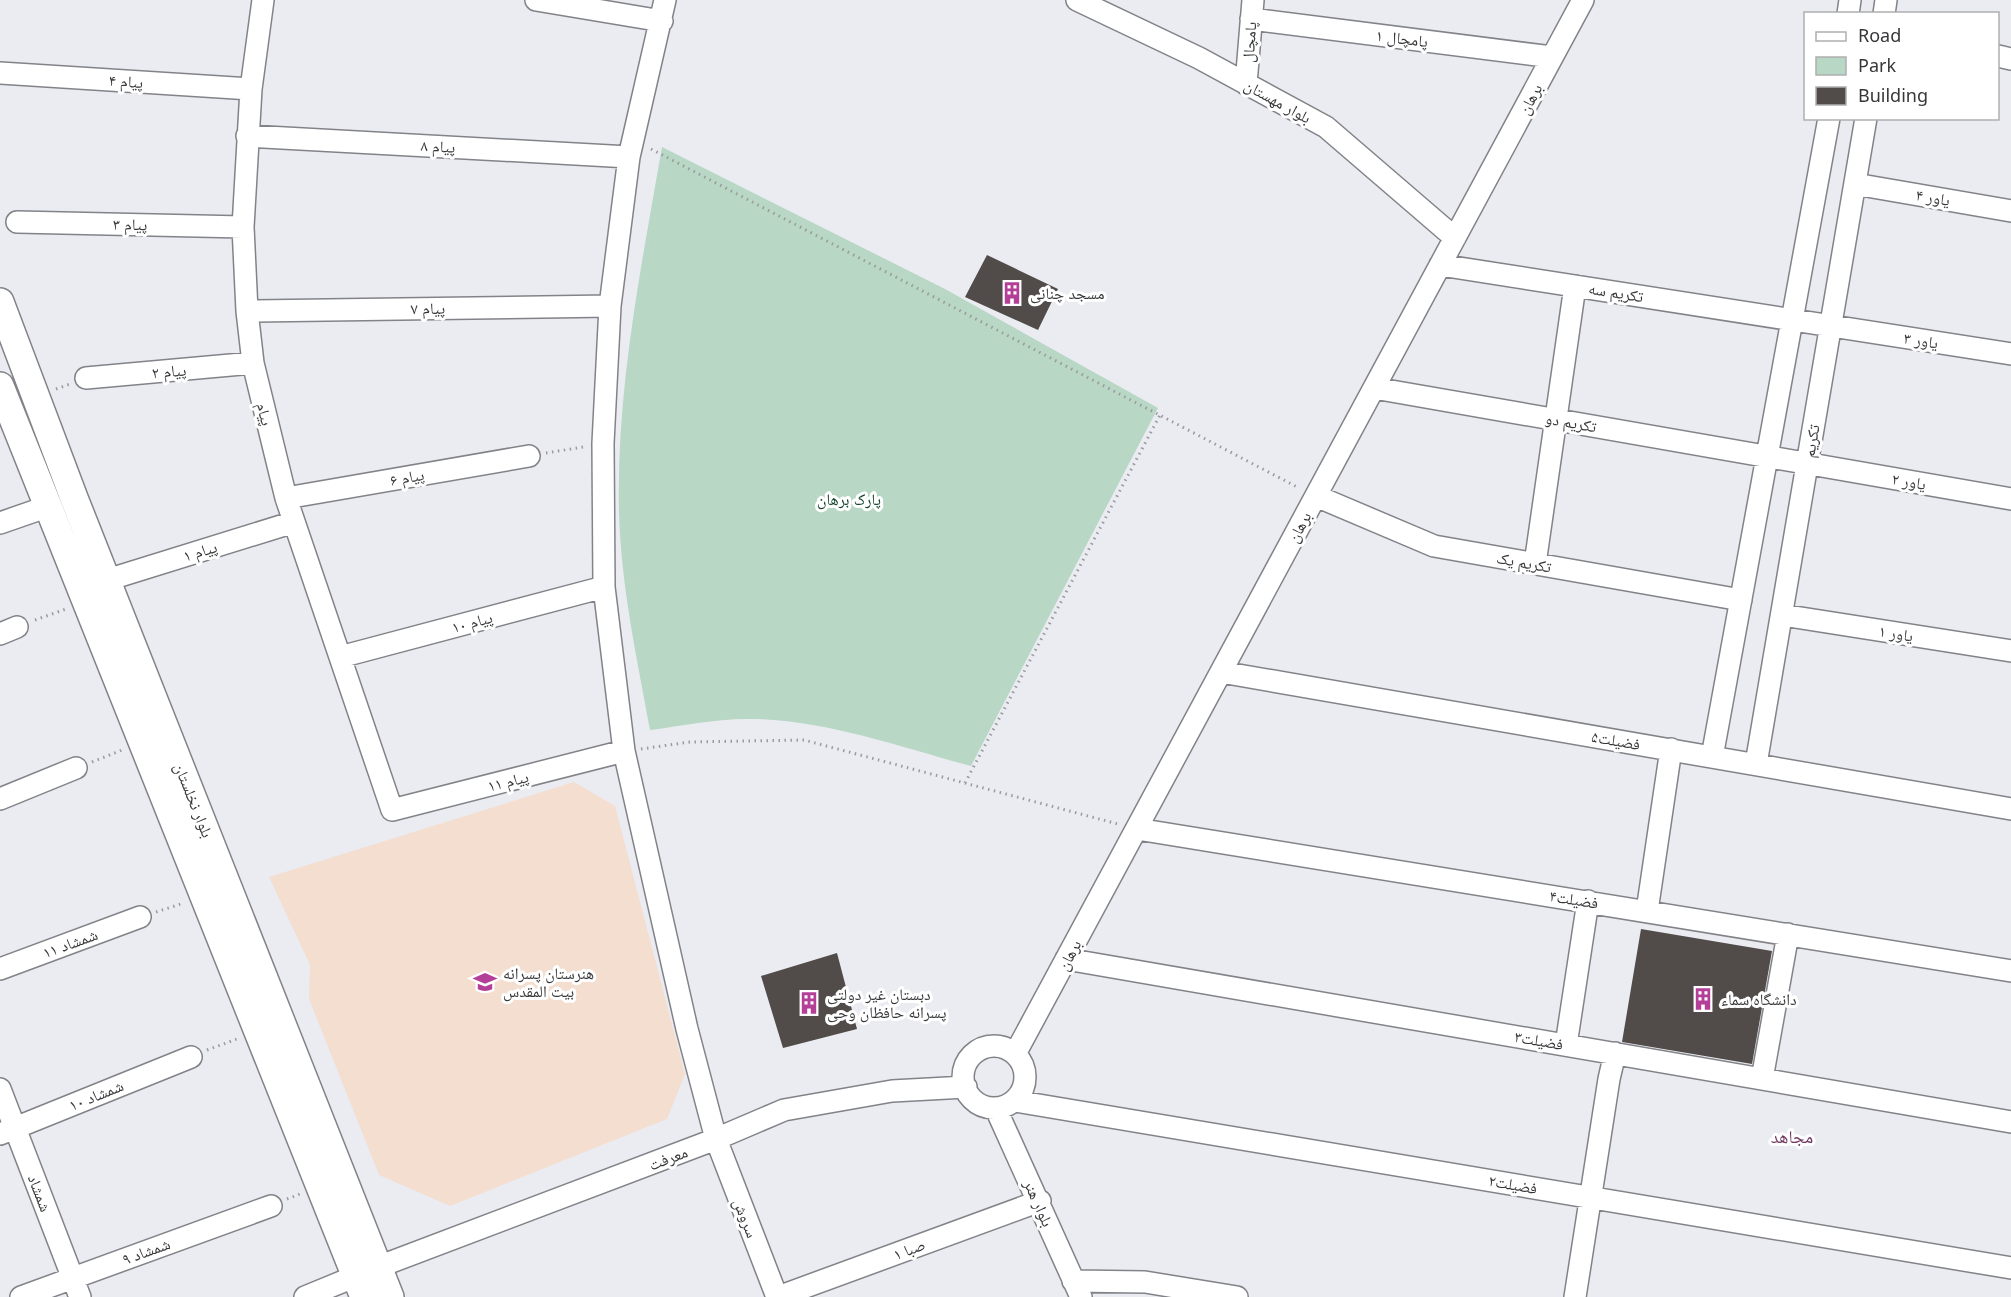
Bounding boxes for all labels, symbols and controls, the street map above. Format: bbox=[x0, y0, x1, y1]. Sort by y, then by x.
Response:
legend bbox=[1804, 12, 1999, 120]
street label: پامچال bbox=[1237, 20, 1261, 63]
text: Road bbox=[1858, 23, 1901, 47]
street label: پامچال ۱ bbox=[1375, 24, 1430, 52]
text: Park bbox=[1858, 53, 1896, 77]
street label: پیام ۴ bbox=[108, 69, 144, 93]
street label: بلوار مهستان bbox=[1241, 74, 1315, 128]
street label: برهان bbox=[1513, 80, 1547, 118]
text: Building bbox=[1858, 83, 1928, 107]
street label: پیام ۸ bbox=[420, 134, 456, 158]
street label: یاور ۴ bbox=[1914, 183, 1952, 211]
street label: پیام ۳ bbox=[113, 213, 148, 235]
street label: تکریم سه bbox=[1587, 277, 1645, 307]
building icon: مسجد چنانی bbox=[999, 280, 1025, 306]
place label: مسجد چنانی bbox=[1030, 282, 1105, 304]
street label: پیام ۷ bbox=[411, 297, 446, 319]
street label: یاور ۳ bbox=[1902, 326, 1940, 354]
street label: پیام ۲ bbox=[151, 359, 187, 383]
street label: پیام bbox=[252, 400, 279, 428]
street label: تکریم دو bbox=[1544, 407, 1599, 437]
street label: تکریم bbox=[1797, 422, 1825, 459]
street label: پیام ۶ bbox=[388, 463, 426, 491]
street label: یاور ۲ bbox=[1890, 467, 1928, 495]
park label: پارک برهان bbox=[817, 488, 881, 510]
street label: برهان bbox=[1282, 508, 1316, 546]
street label: پیام ۱ bbox=[180, 535, 220, 567]
street label: تکریم یک bbox=[1495, 546, 1553, 578]
street label: پیام ۱۰ bbox=[449, 606, 495, 638]
street label: یاور ۱ bbox=[1877, 619, 1915, 647]
street label: فضیلت۵ bbox=[1590, 725, 1642, 755]
street label: بلوار نخلستان bbox=[169, 759, 219, 841]
street label: پیام ۱۱ bbox=[485, 765, 531, 797]
street label: فضیلت۴ bbox=[1548, 884, 1600, 914]
street label: شمشاد ۱۱ bbox=[39, 923, 101, 963]
street label: برهان bbox=[1052, 936, 1086, 974]
place label: هنرستان پسرانه بیت المقدس bbox=[503, 962, 594, 1002]
school or university icon: هنرستان پسرانه بیت المقدس bbox=[472, 969, 498, 995]
place label: دبستان غیر دولتی پسرانه حافظان وحی bbox=[827, 983, 947, 1023]
building icon: دانشگاه سماء bbox=[1690, 986, 1716, 1012]
place label: دانشگاه سماء bbox=[1721, 988, 1797, 1010]
building icon: دبستان غیر دولتی پسرانه حافظان وحی bbox=[796, 990, 822, 1016]
street label: فضیلت۳ bbox=[1513, 1025, 1565, 1055]
street label: شمشاد ۱۰ bbox=[65, 1074, 127, 1116]
district label: مجاهد bbox=[1771, 1124, 1813, 1148]
street label: معرفت bbox=[645, 1141, 691, 1175]
street label: فضیلت۲ bbox=[1487, 1169, 1539, 1199]
street label: شمشاد bbox=[23, 1171, 57, 1215]
street label: بلوار هنر bbox=[1019, 1175, 1059, 1230]
street label: سروش bbox=[728, 1195, 764, 1241]
street label: شمشاد ۹ bbox=[119, 1232, 173, 1270]
street label: صبا ۱ bbox=[890, 1233, 928, 1265]

